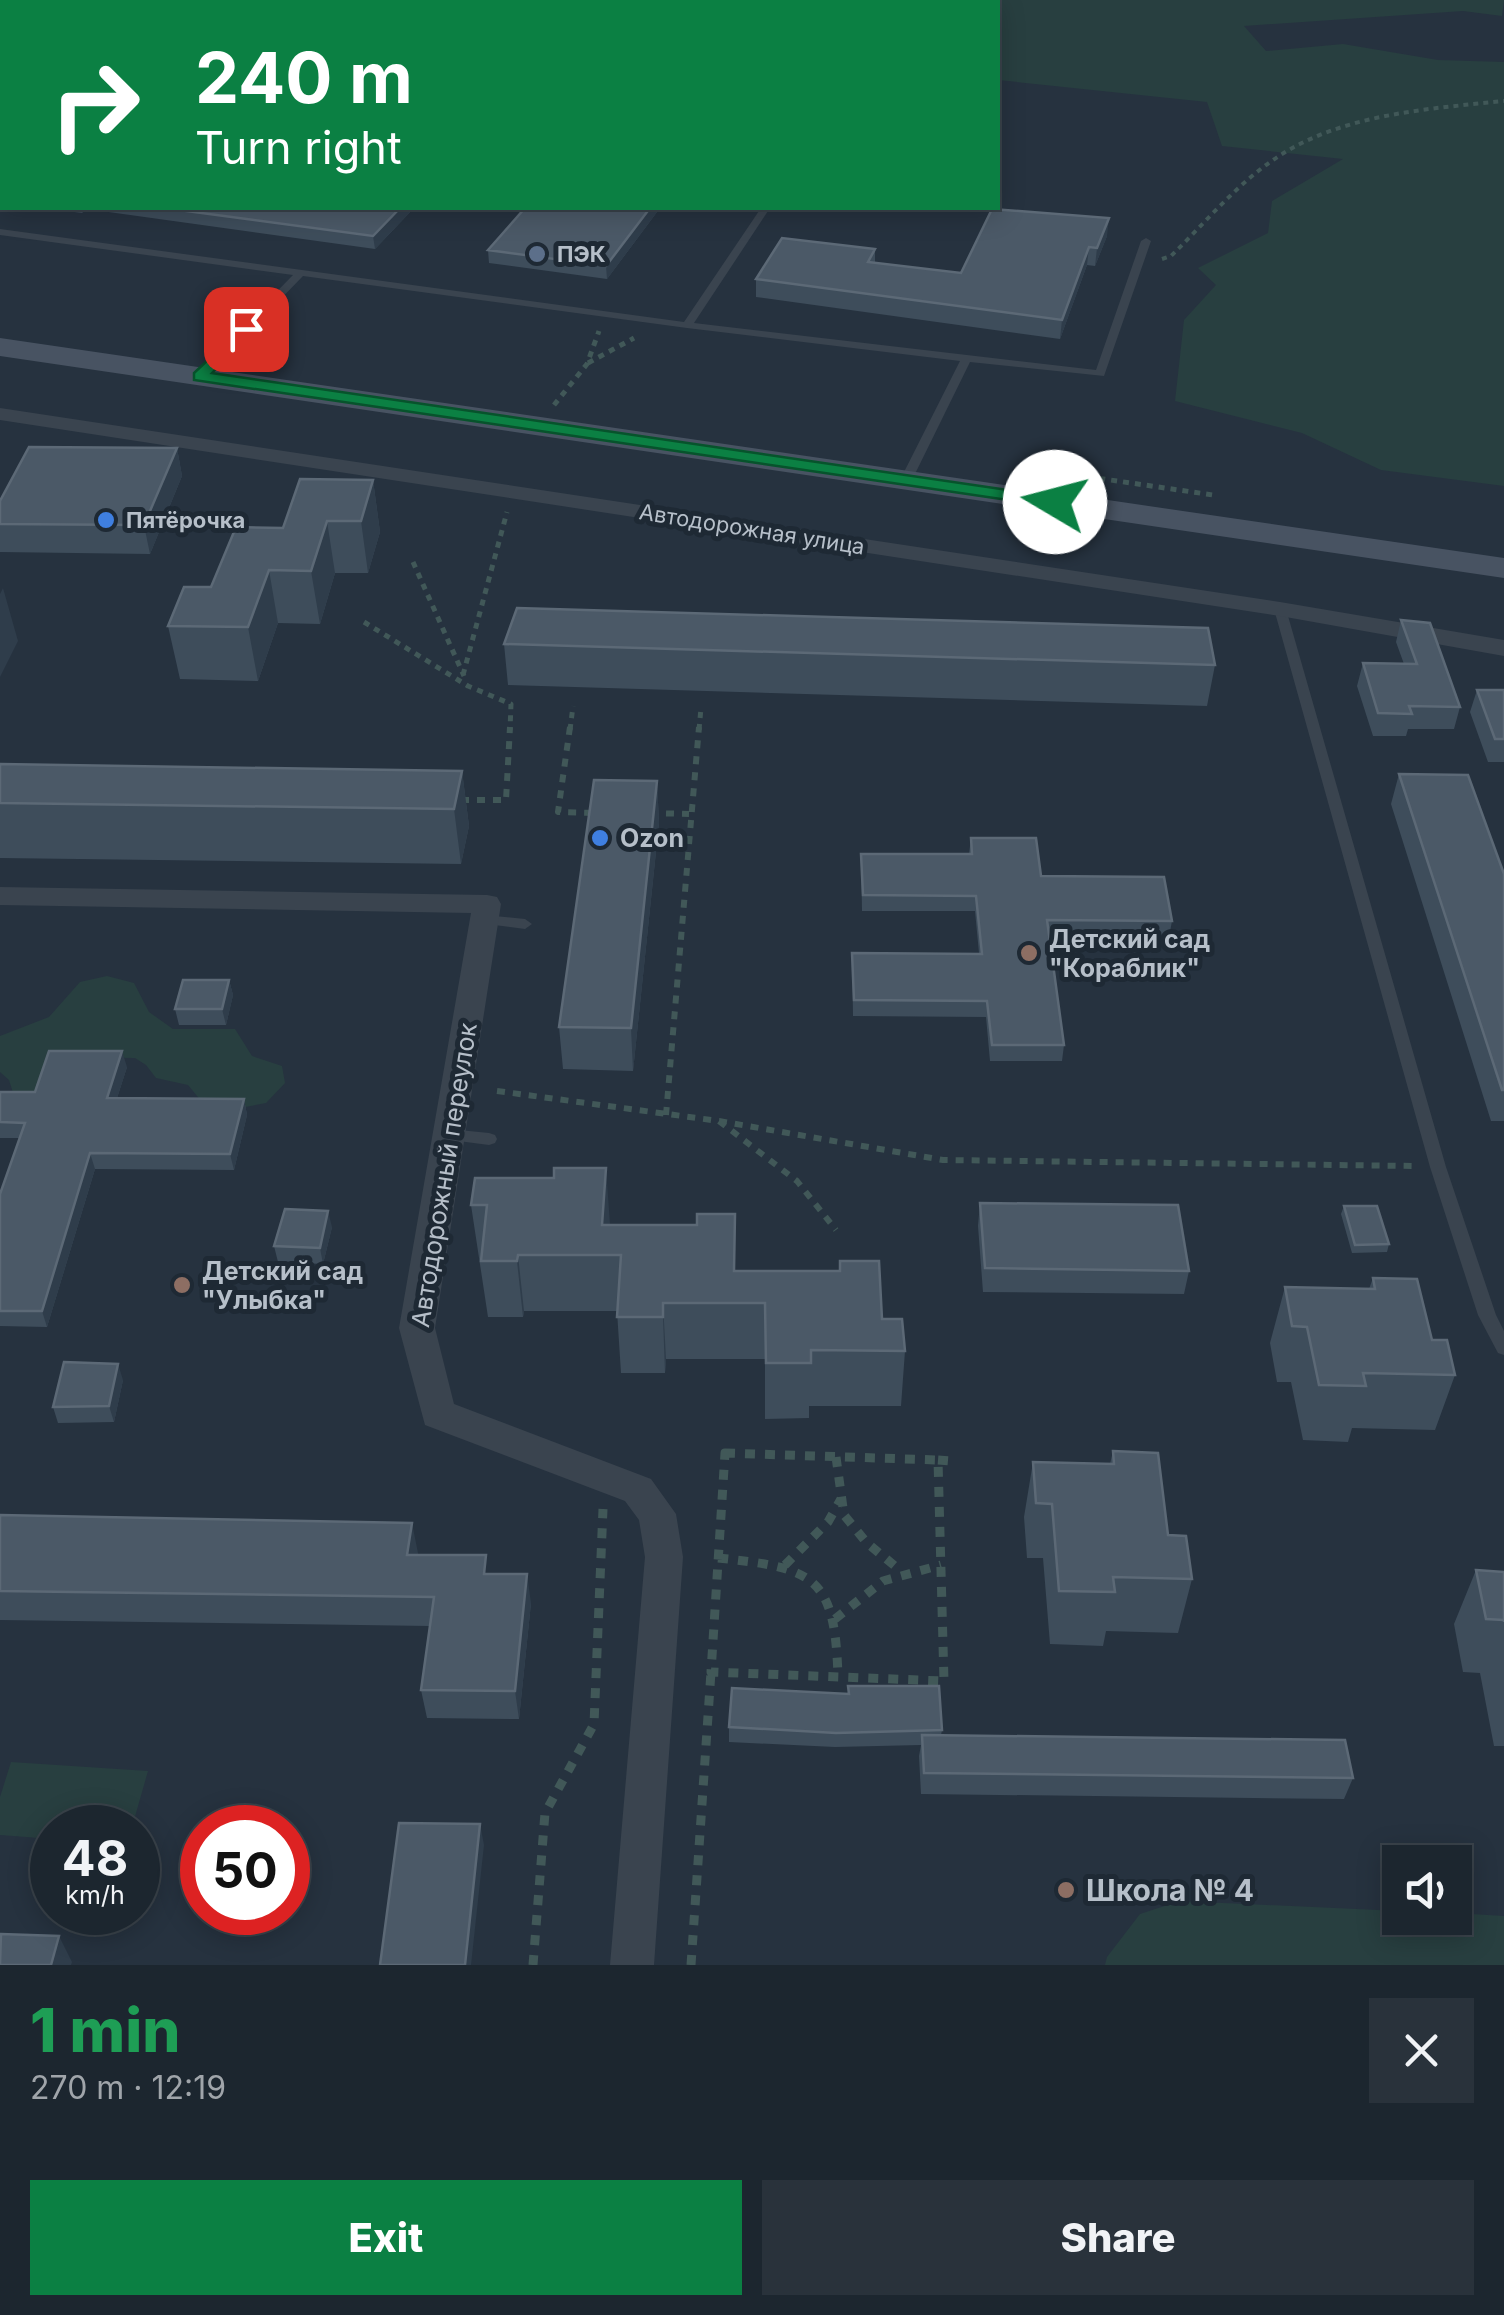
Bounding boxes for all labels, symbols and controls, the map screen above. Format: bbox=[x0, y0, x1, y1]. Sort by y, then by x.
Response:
text: 240 m bbox=[195, 35, 413, 120]
icon: right bbox=[30, 40, 160, 170]
text: Turn right bbox=[195, 120, 402, 175]
place label: ПЭК bbox=[557, 241, 606, 267]
marker: ПЭК bbox=[526, 243, 548, 265]
pin bbox=[204, 287, 289, 372]
icon: arrive bbox=[219, 302, 274, 357]
position arrow bbox=[1003, 450, 1107, 554]
street label: Автодорожная улица bbox=[637, 498, 867, 560]
place label: Пятёрочка bbox=[126, 507, 245, 533]
marker: Пятёрочка bbox=[95, 509, 117, 531]
place label: Ozon bbox=[620, 823, 684, 853]
marker: Ozon bbox=[589, 827, 611, 849]
place label: Детский сад "Кораблик" bbox=[1049, 924, 1210, 983]
marker: Детский сад "Кораблик" bbox=[1018, 942, 1040, 964]
street label: Автодорожный переулок bbox=[405, 1020, 483, 1329]
place label: Детский сад "Улыбка" bbox=[202, 1256, 363, 1315]
marker: Детский сад "Улыбка" bbox=[171, 1274, 193, 1296]
speed limit sign: 50 bbox=[180, 1805, 310, 1935]
text: 48 bbox=[62, 1828, 128, 1888]
map controls bbox=[1382, 1845, 1472, 1935]
button: sound bbox=[1382, 1845, 1472, 1935]
place label: Школа № 4 bbox=[1086, 1872, 1254, 1908]
marker: Школа № 4 bbox=[1055, 1879, 1077, 1901]
text: km/h bbox=[65, 1880, 125, 1910]
text: 1 min bbox=[30, 1994, 180, 2066]
button: close bbox=[1369, 1998, 1474, 2103]
text: 270 m · 12:19 bbox=[30, 2068, 226, 2107]
button: Exit bbox=[30, 2180, 742, 2295]
button: Share bbox=[762, 2180, 1474, 2295]

